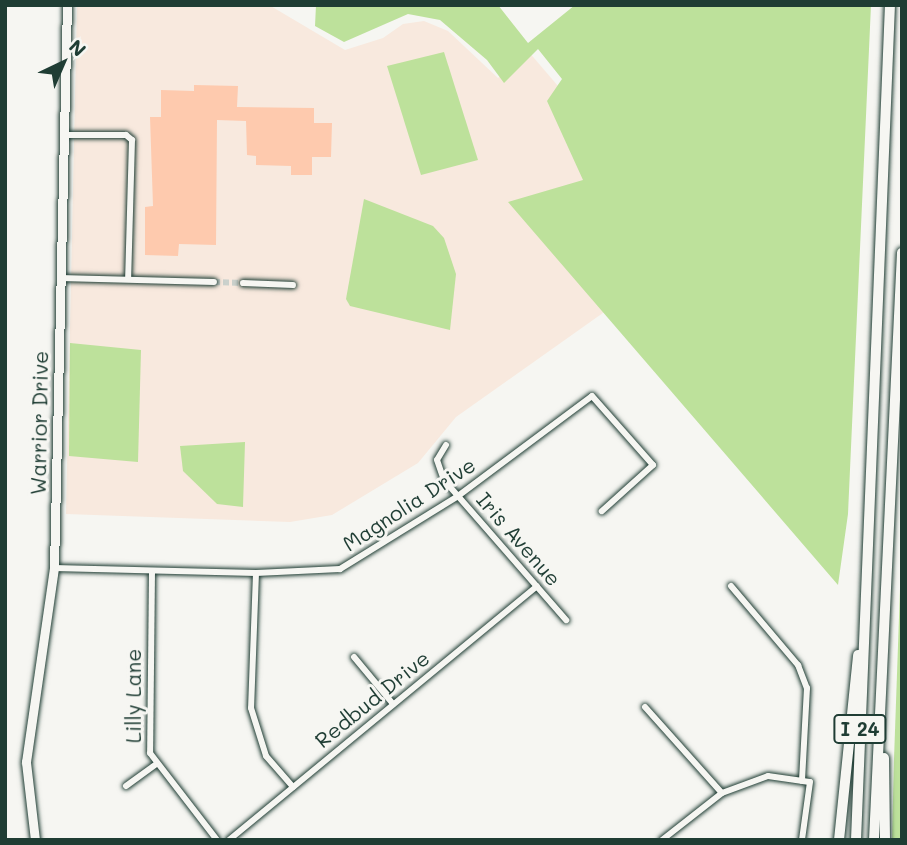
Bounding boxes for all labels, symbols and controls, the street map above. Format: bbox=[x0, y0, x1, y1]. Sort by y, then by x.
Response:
north arrow bbox=[28, 28, 98, 98]
text: N bbox=[64, 34, 92, 62]
street label: Warrior Drive bbox=[25, 351, 53, 495]
street label: Magnolia Drive bbox=[338, 452, 480, 556]
street label: Iris Avenue bbox=[472, 487, 566, 591]
street label: Redbud Drive bbox=[310, 645, 434, 753]
street label: Lilly Lane bbox=[120, 649, 146, 743]
road number: I 24 bbox=[832, 714, 888, 744]

